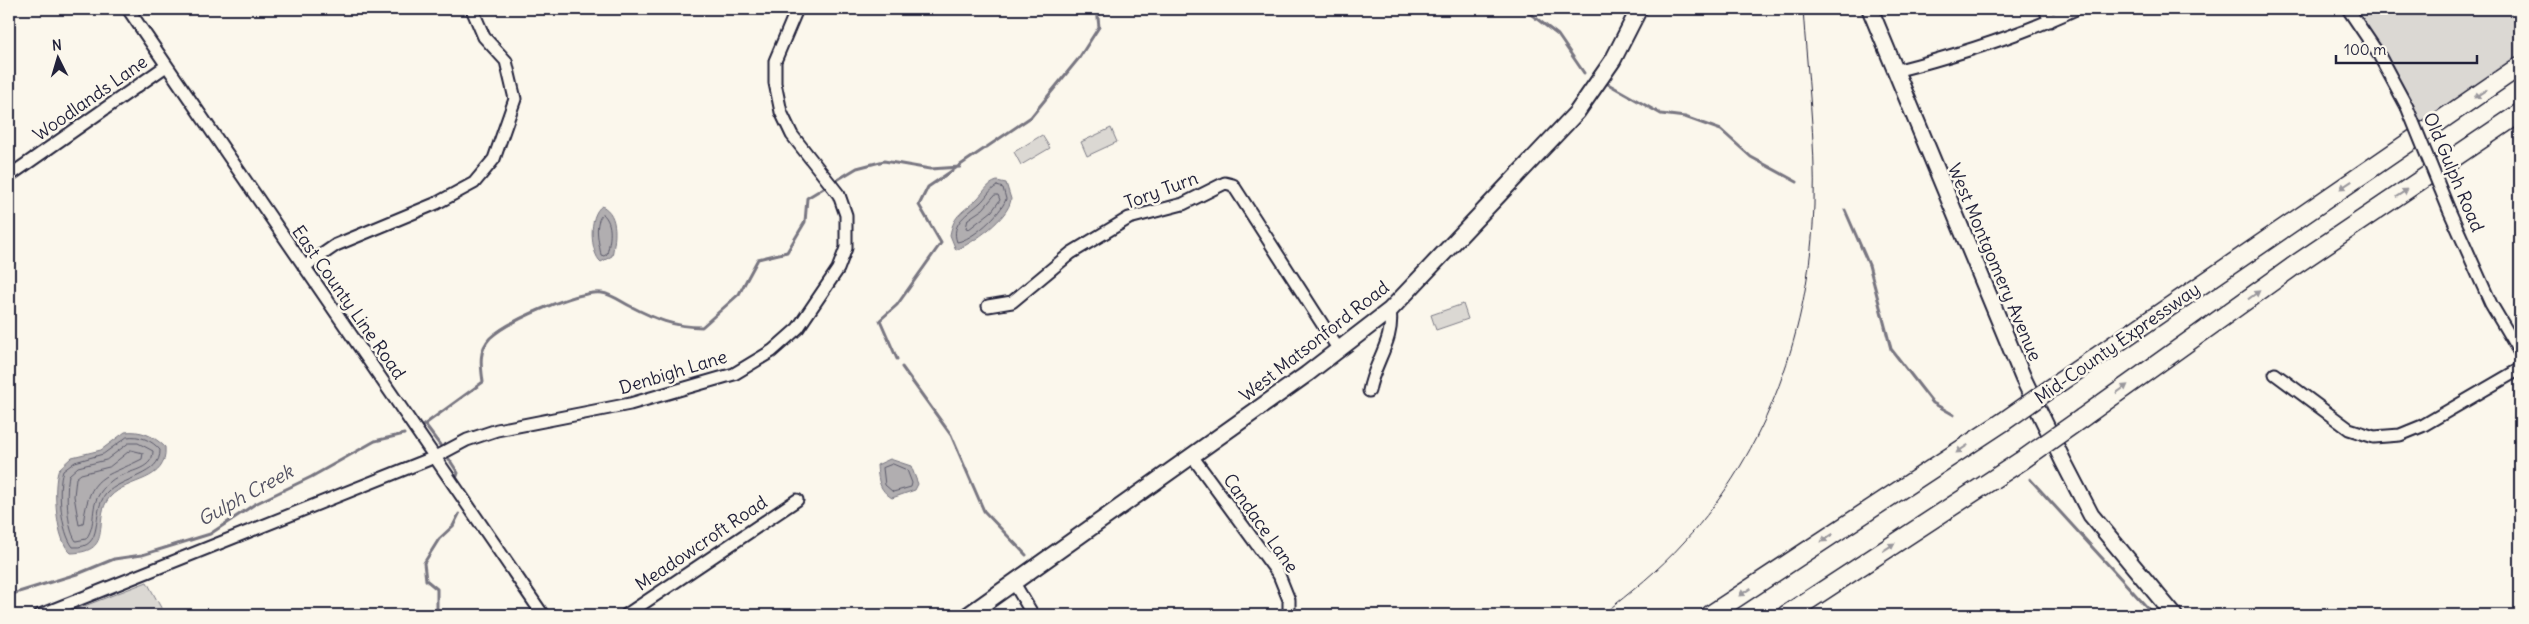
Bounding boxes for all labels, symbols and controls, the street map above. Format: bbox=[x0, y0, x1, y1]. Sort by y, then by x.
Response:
north arrow bbox=[32, 32, 82, 82]
scale bar bbox=[2336, 32, 2478, 64]
text: N bbox=[51, 36, 62, 54]
text: 100 m bbox=[2344, 40, 2386, 59]
street label: Woodlands Lane bbox=[28, 50, 152, 146]
one-way arrow bbox=[2473, 89, 2487, 99]
street label: Old Gulph Road bbox=[2419, 109, 2490, 236]
street label: West Montgomery Avenue bbox=[1943, 160, 2047, 364]
street label: Tory Turn bbox=[1121, 166, 1201, 214]
one-way arrow bbox=[2339, 180, 2353, 190]
one-way arrow bbox=[2395, 188, 2409, 198]
street label: East County Line Road bbox=[287, 221, 411, 384]
street label: West Matsonford Road bbox=[1235, 275, 1394, 407]
street label: Mid-County Expressway bbox=[2030, 277, 2204, 409]
one-way arrow bbox=[2247, 290, 2260, 300]
street label: Denbigh Lane bbox=[616, 345, 730, 399]
one-way arrow bbox=[2115, 384, 2128, 395]
one-way arrow bbox=[1955, 444, 1969, 454]
water label: Gulph Creek bbox=[193, 458, 298, 531]
street label: Candace Lane bbox=[1218, 469, 1304, 577]
street label: Meadowcroft Road bbox=[631, 490, 772, 596]
one-way arrow bbox=[1820, 534, 1833, 543]
one-way arrow bbox=[1882, 543, 1895, 552]
one-way arrow bbox=[1739, 587, 1752, 597]

